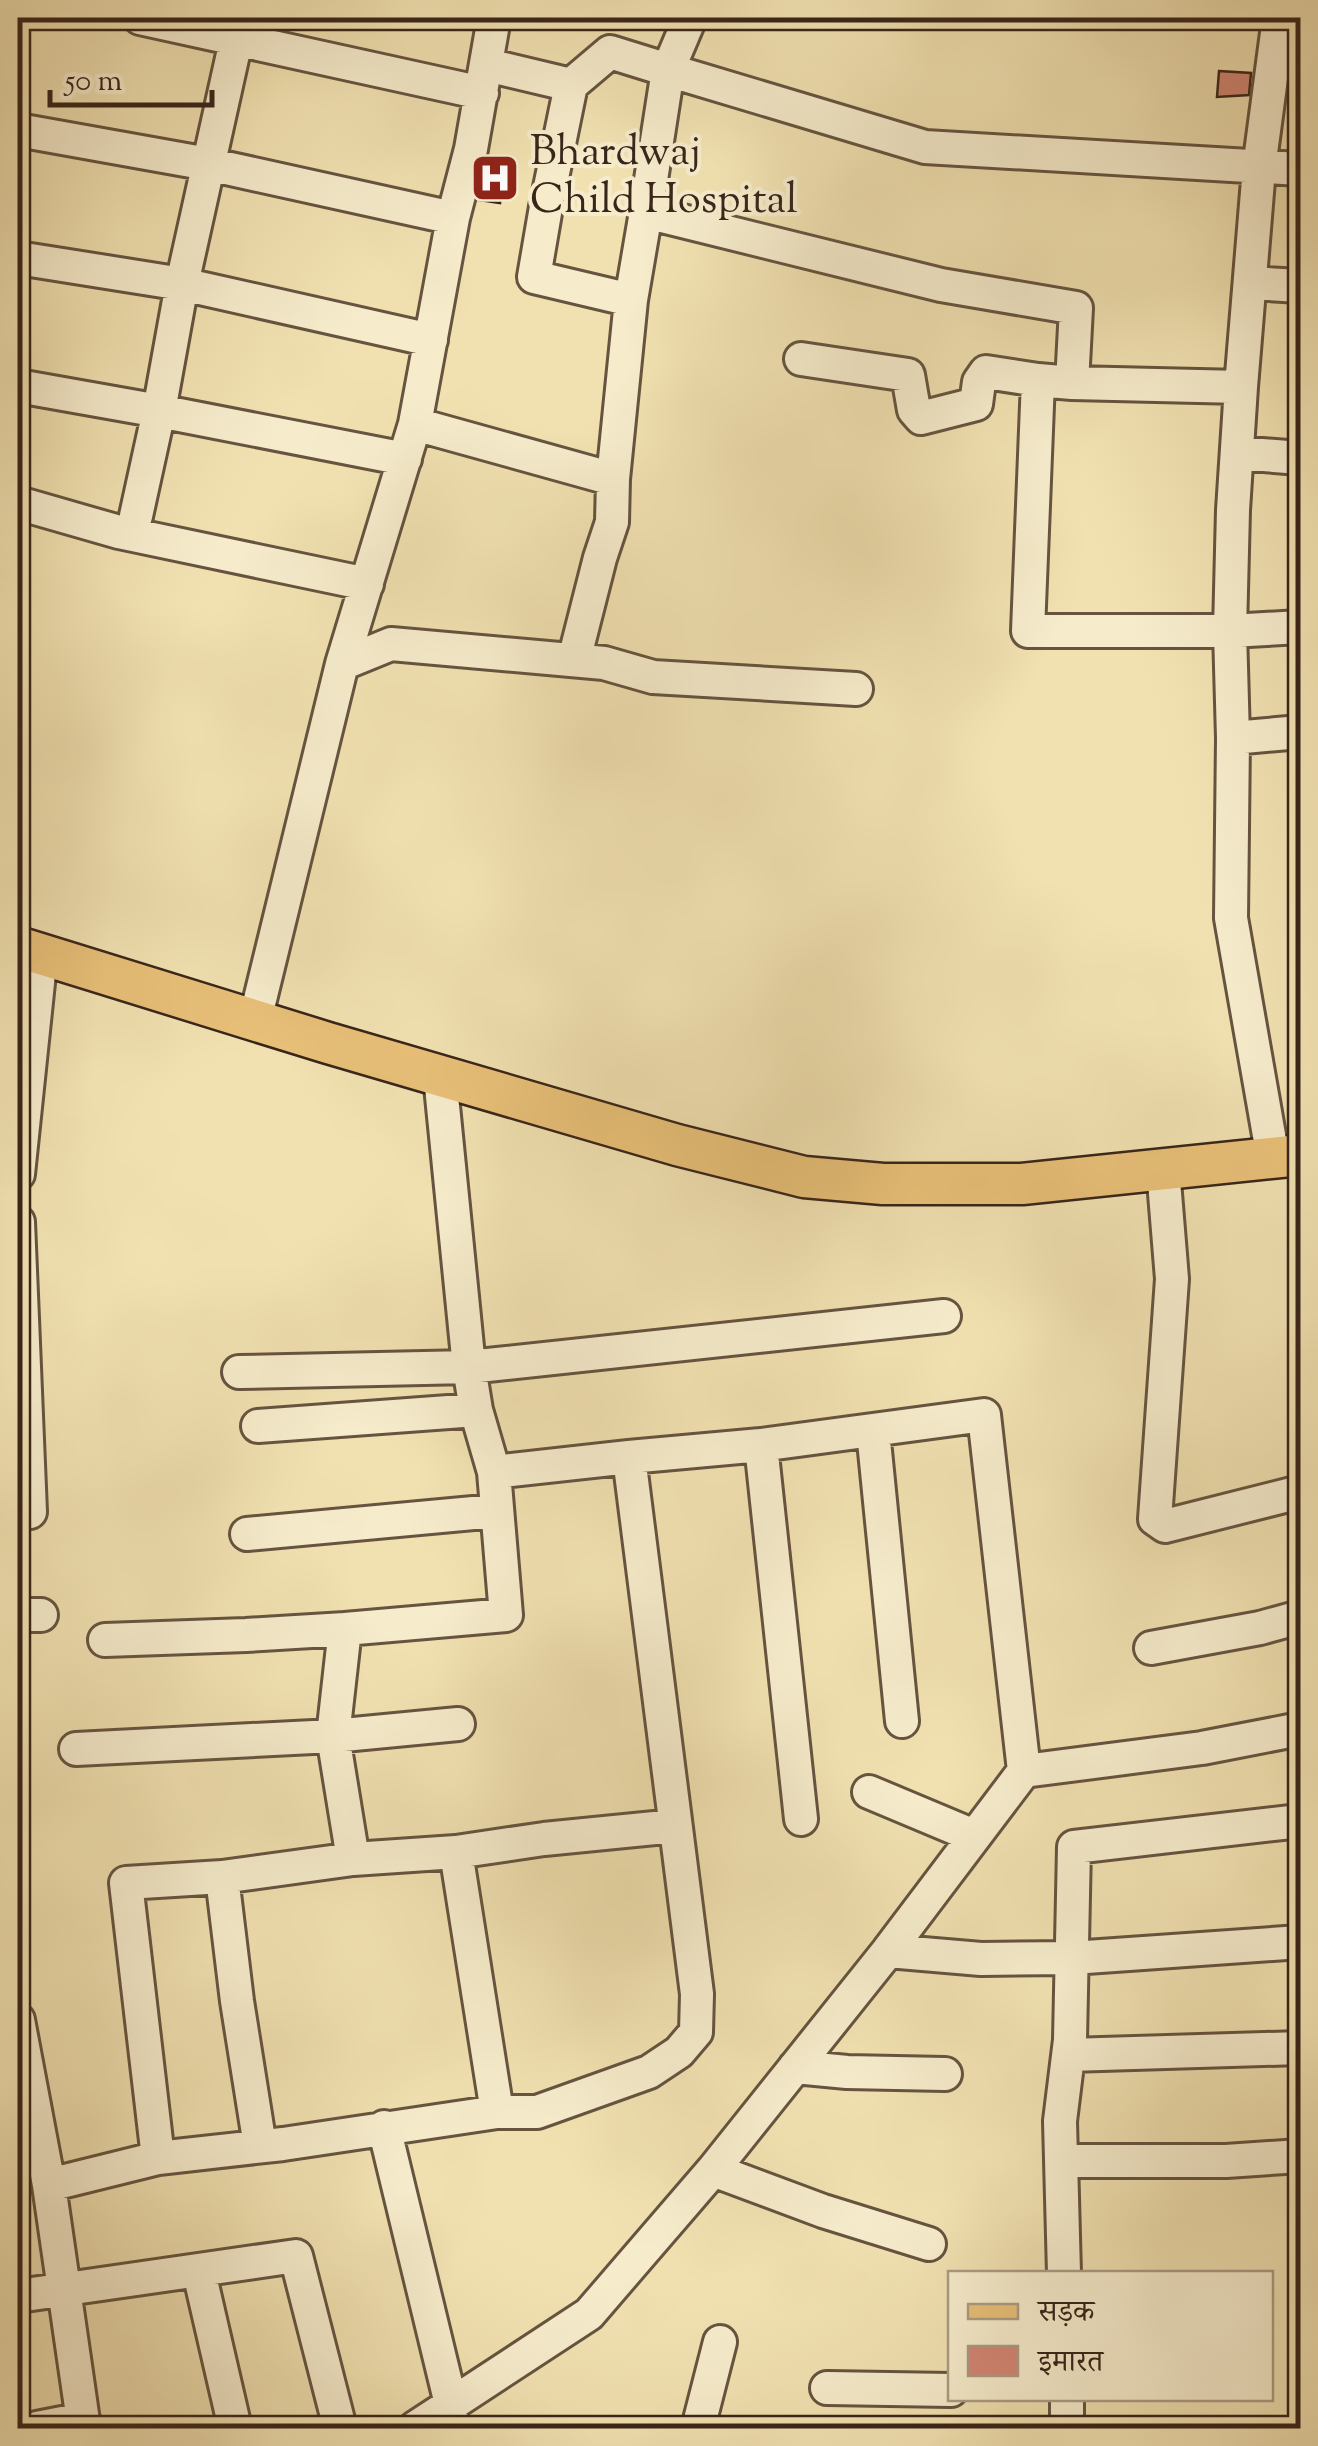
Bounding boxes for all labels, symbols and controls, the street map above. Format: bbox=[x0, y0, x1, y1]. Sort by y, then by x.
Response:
scale bar bbox=[50, 45, 212, 107]
text: 50 m bbox=[63, 61, 123, 104]
place label: Bhardwaj Child Hospital bbox=[530, 124, 798, 232]
hospital icon: Bhardwaj Child Hospital bbox=[469, 152, 521, 204]
legend bbox=[948, 2271, 1273, 2401]
text: सड़क bbox=[1036, 2292, 1096, 2335]
text: इमारत bbox=[1036, 2342, 1105, 2385]

